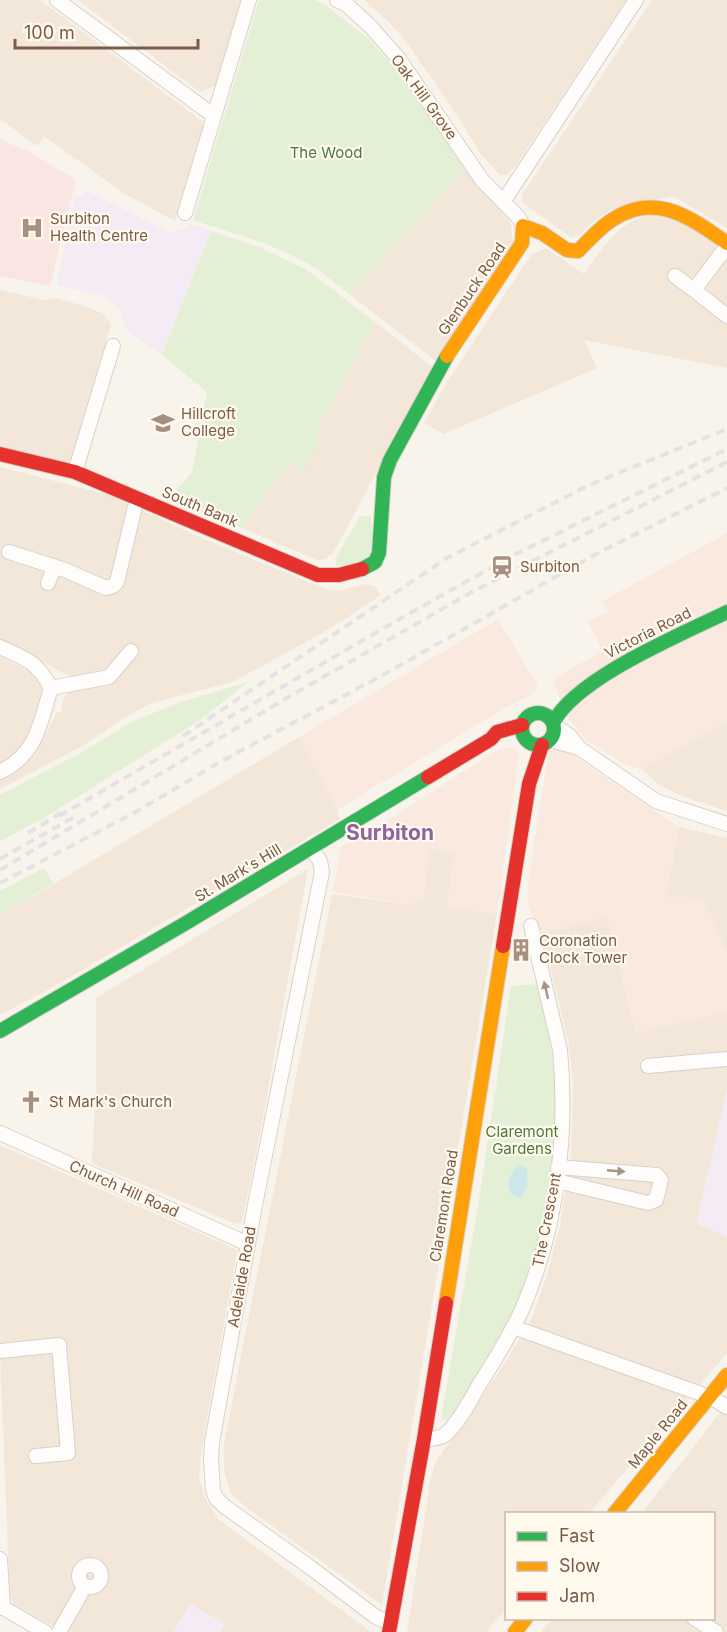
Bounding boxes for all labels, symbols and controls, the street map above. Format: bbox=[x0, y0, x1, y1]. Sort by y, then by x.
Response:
scale bar bbox=[15, 12, 198, 50]
text: 100 m bbox=[24, 22, 75, 43]
street label: Oak Hill Grove bbox=[387, 50, 462, 143]
park label: The Wood bbox=[290, 143, 362, 162]
place label: Surbiton Health Centre bbox=[50, 209, 148, 245]
hospital icon: Surbiton Health Centre bbox=[19, 215, 45, 241]
street label: Glenbuck Road bbox=[434, 239, 510, 339]
place label: Hillcroft College bbox=[181, 404, 236, 440]
school or university icon: Hillcroft College bbox=[150, 410, 176, 436]
street label: South Bank bbox=[159, 482, 242, 531]
station icon: Surbiton bbox=[489, 554, 515, 580]
place label: Surbiton bbox=[520, 557, 580, 576]
street label: Victoria Road bbox=[601, 603, 694, 663]
district label: Surbiton bbox=[346, 820, 434, 845]
street label: St. Mark's Hill bbox=[191, 839, 285, 906]
place label: Coronation Clock Tower bbox=[539, 931, 628, 967]
building icon: Coronation Clock Tower bbox=[508, 937, 534, 963]
one-way arrow bbox=[541, 981, 551, 999]
church icon: St Mark's Church bbox=[18, 1089, 44, 1115]
place label: St Mark's Church bbox=[49, 1092, 172, 1111]
park label: Claremont Gardens bbox=[485, 1122, 559, 1158]
street label: Claremont Road bbox=[425, 1148, 462, 1263]
street label: Church Hill Road bbox=[66, 1156, 182, 1221]
one-way arrow bbox=[607, 1167, 626, 1176]
street label: The Crescent bbox=[528, 1171, 565, 1269]
street label: Adelaide Road bbox=[223, 1225, 260, 1329]
street label: Maple Road bbox=[624, 1395, 691, 1472]
legend bbox=[505, 1512, 715, 1620]
text: Fast bbox=[559, 1525, 595, 1546]
text: Slow bbox=[559, 1555, 600, 1576]
text: Jam bbox=[559, 1585, 595, 1606]

